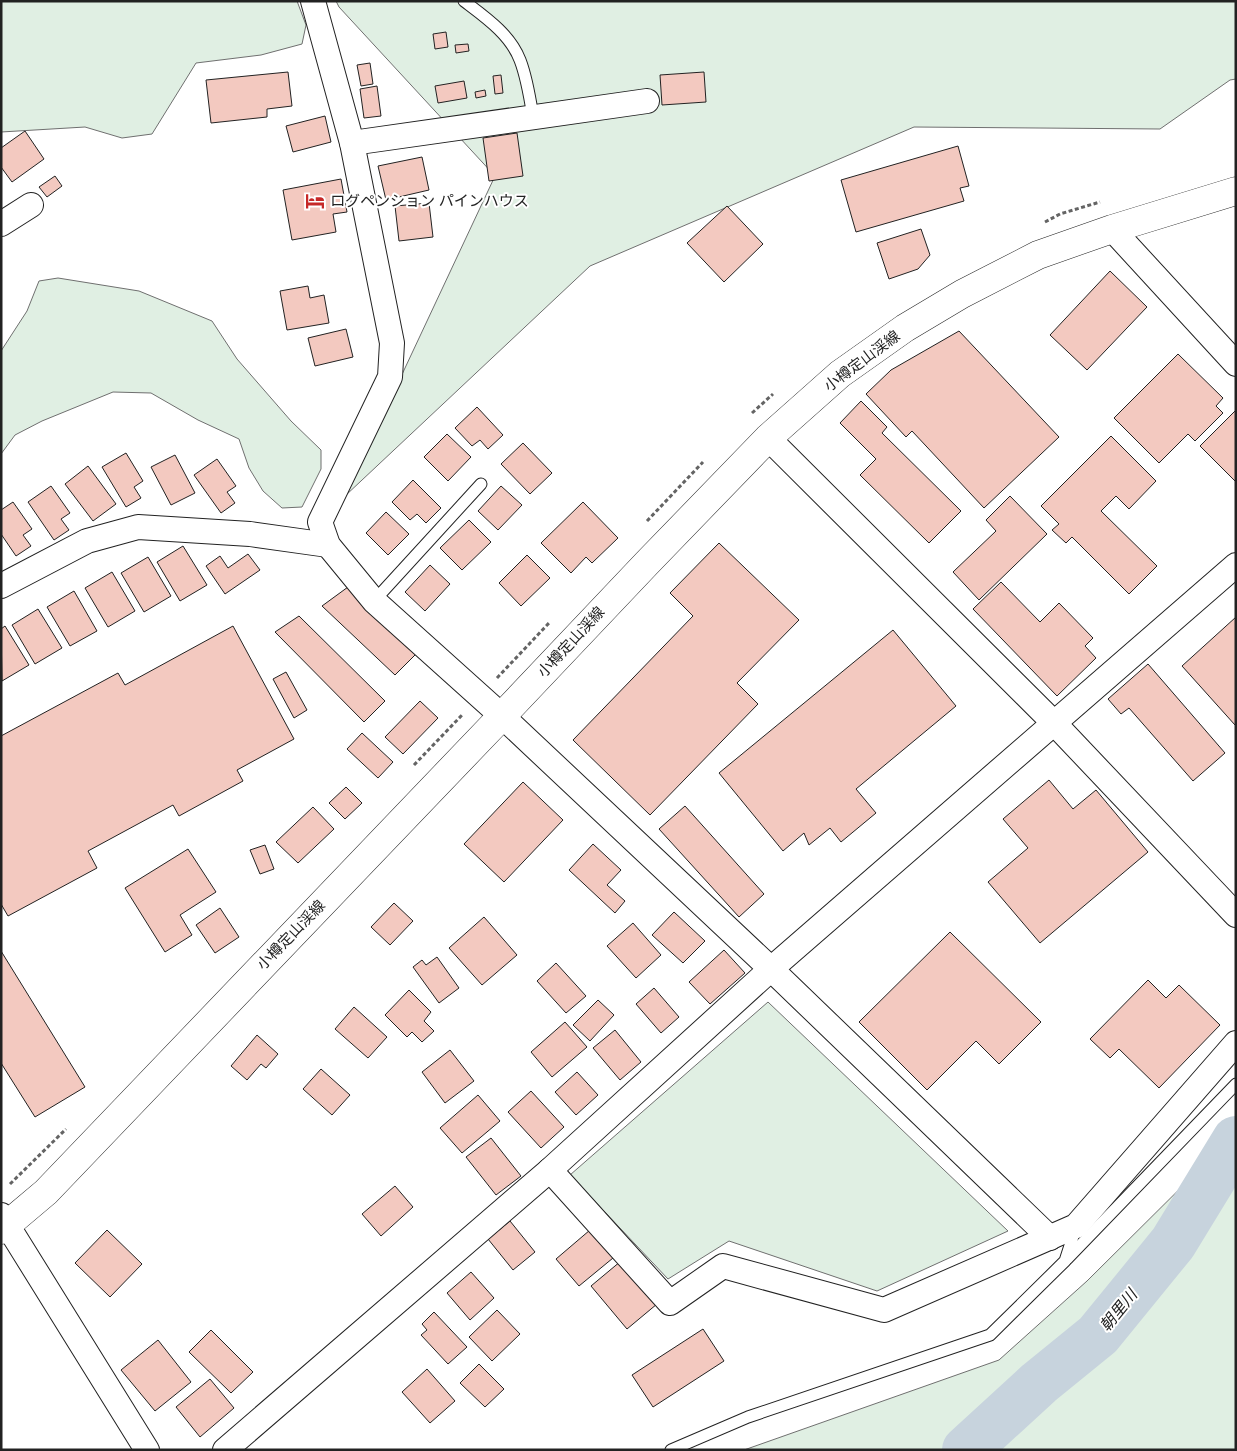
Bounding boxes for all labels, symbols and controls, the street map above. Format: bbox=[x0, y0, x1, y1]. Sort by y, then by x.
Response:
hotel icon: ログペンション パインハウス bbox=[304, 190, 326, 212]
place label: ログペンション パインハウス bbox=[330, 191, 529, 211]
street label: 小樽定山渓線 bbox=[820, 326, 904, 396]
street label: 小樽定山渓線 bbox=[533, 602, 609, 682]
street label: 小樽定山渓線 bbox=[253, 896, 329, 974]
water label: 朝里川 bbox=[1095, 1284, 1144, 1336]

